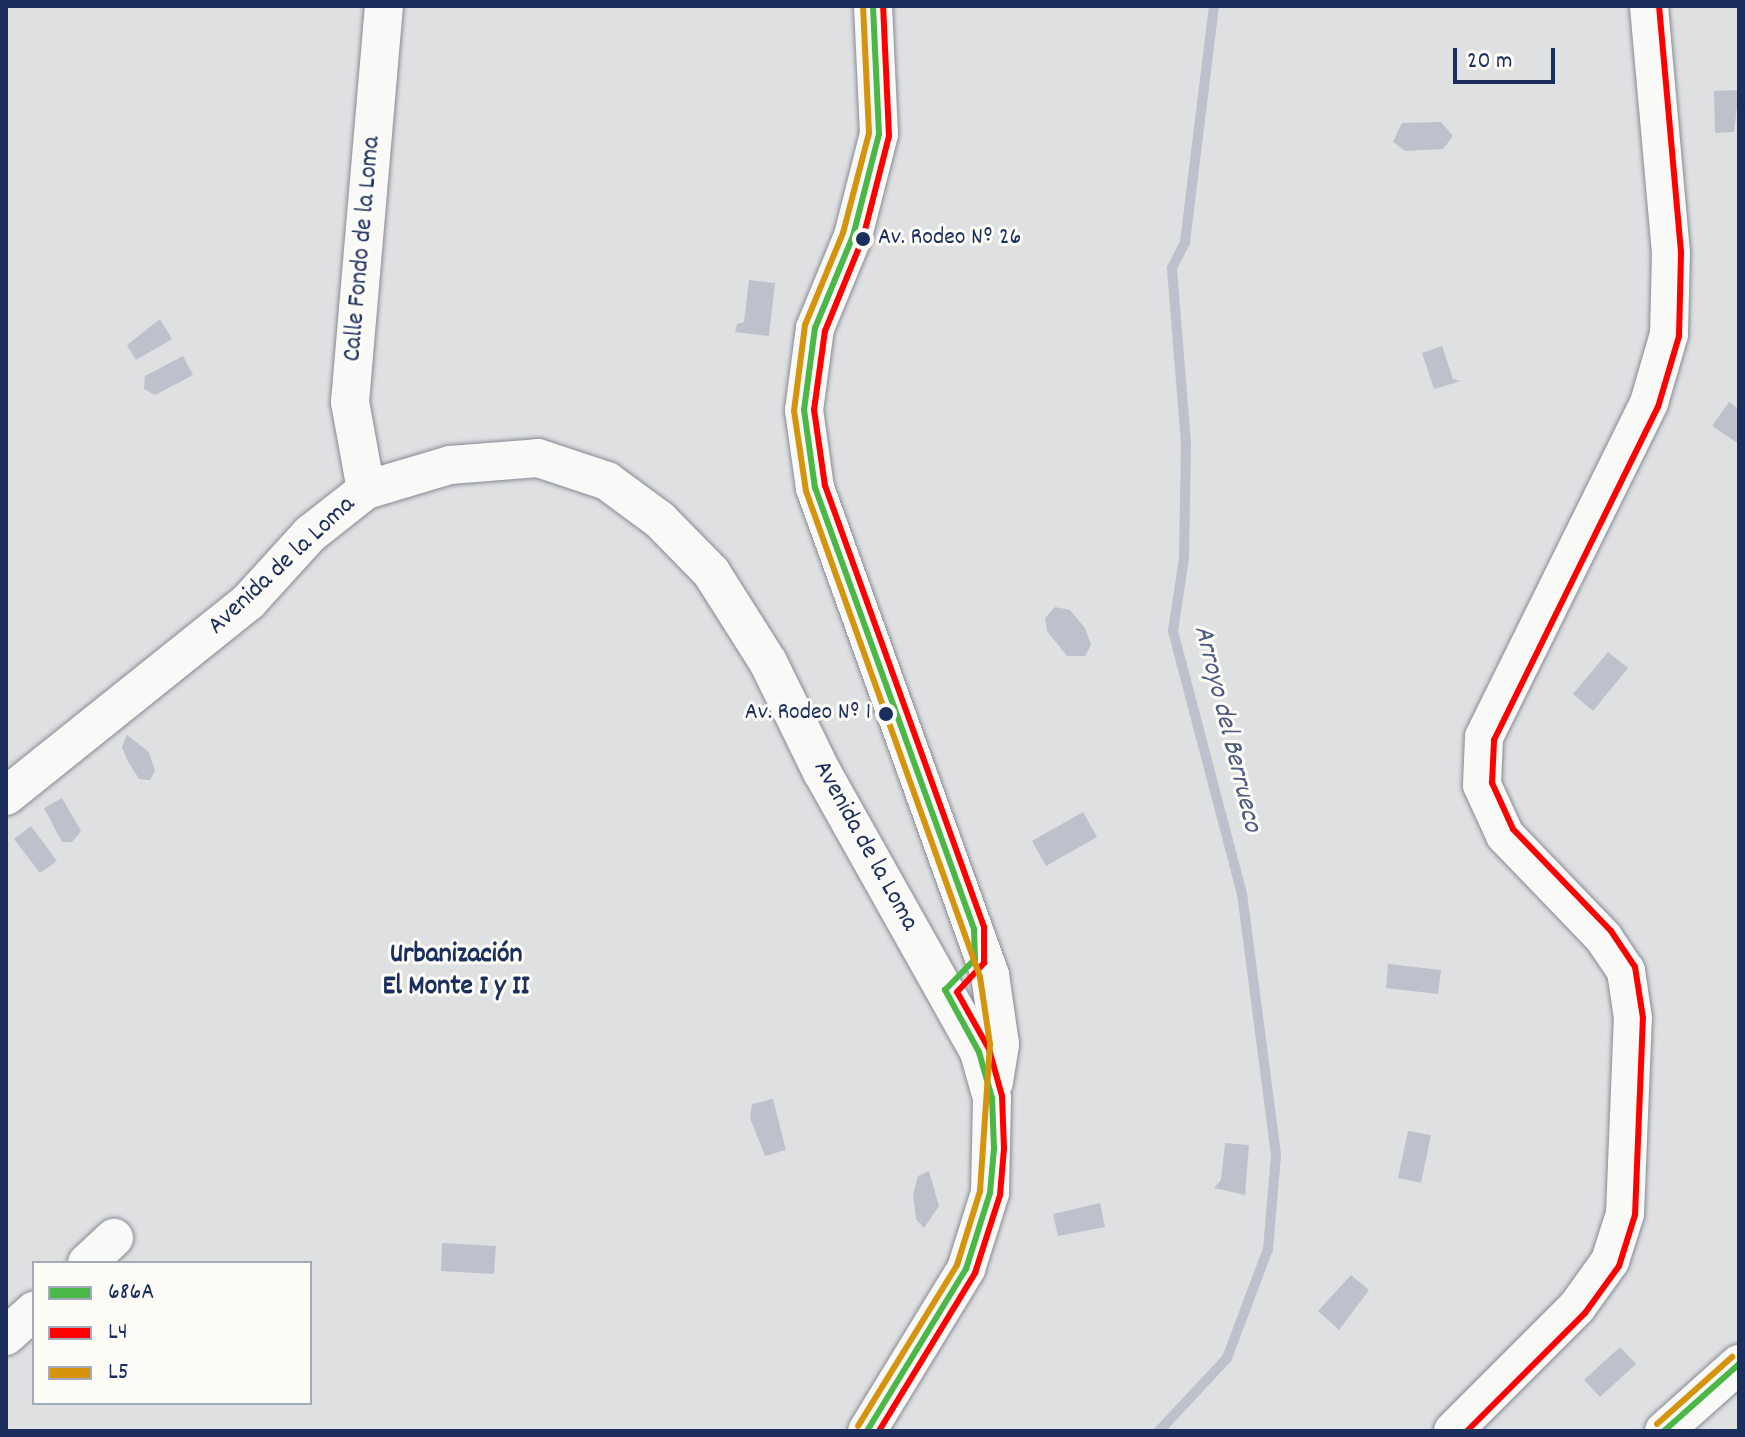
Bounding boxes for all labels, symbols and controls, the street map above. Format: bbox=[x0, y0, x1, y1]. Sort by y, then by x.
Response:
scale bar bbox=[1457, 32, 1559, 82]
text: 20 m bbox=[1467, 45, 1513, 79]
street label: Calle Fondo de la Loma bbox=[338, 135, 388, 363]
place label: Av. Rodeo Nº 26 bbox=[878, 225, 1021, 253]
marker: Av. Rodeo Nº 26 bbox=[855, 231, 871, 247]
street label: Avenida de la Loma bbox=[202, 490, 362, 642]
water label: Arroyo del Berrueco bbox=[1184, 622, 1268, 836]
place label: Av. Rodeo Nº 1 bbox=[745, 700, 871, 728]
marker: Av. Rodeo Nº 1 bbox=[878, 706, 894, 722]
street label: Avenida de la Loma bbox=[805, 755, 925, 937]
district label: Urbanización El Monte I y II bbox=[383, 939, 529, 1005]
legend bbox=[32, 1261, 312, 1405]
text: 686A bbox=[108, 1276, 154, 1310]
text: L4 bbox=[108, 1316, 128, 1350]
text: L5 bbox=[108, 1356, 129, 1390]

